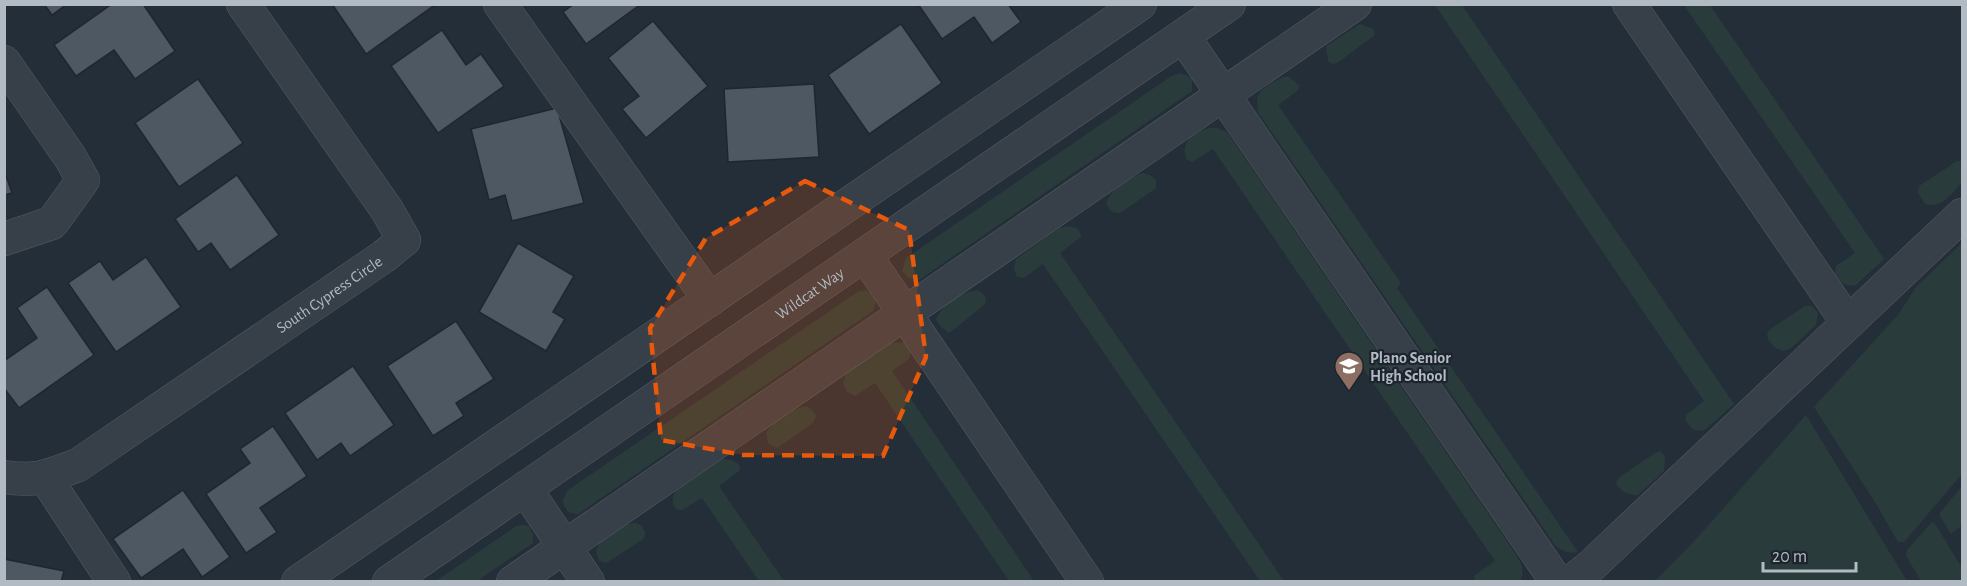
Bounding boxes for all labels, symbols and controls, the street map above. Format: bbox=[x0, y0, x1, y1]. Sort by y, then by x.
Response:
street label: South Cypress Circle bbox=[274, 253, 385, 336]
street label: Wildcat Way bbox=[773, 265, 848, 323]
school or university icon: Plano Senior High School bbox=[1333, 350, 1365, 392]
place label: Plano Senior High School bbox=[1370, 350, 1451, 384]
scale bar bbox=[1763, 535, 1856, 573]
text: 20 m bbox=[1772, 548, 1807, 566]

